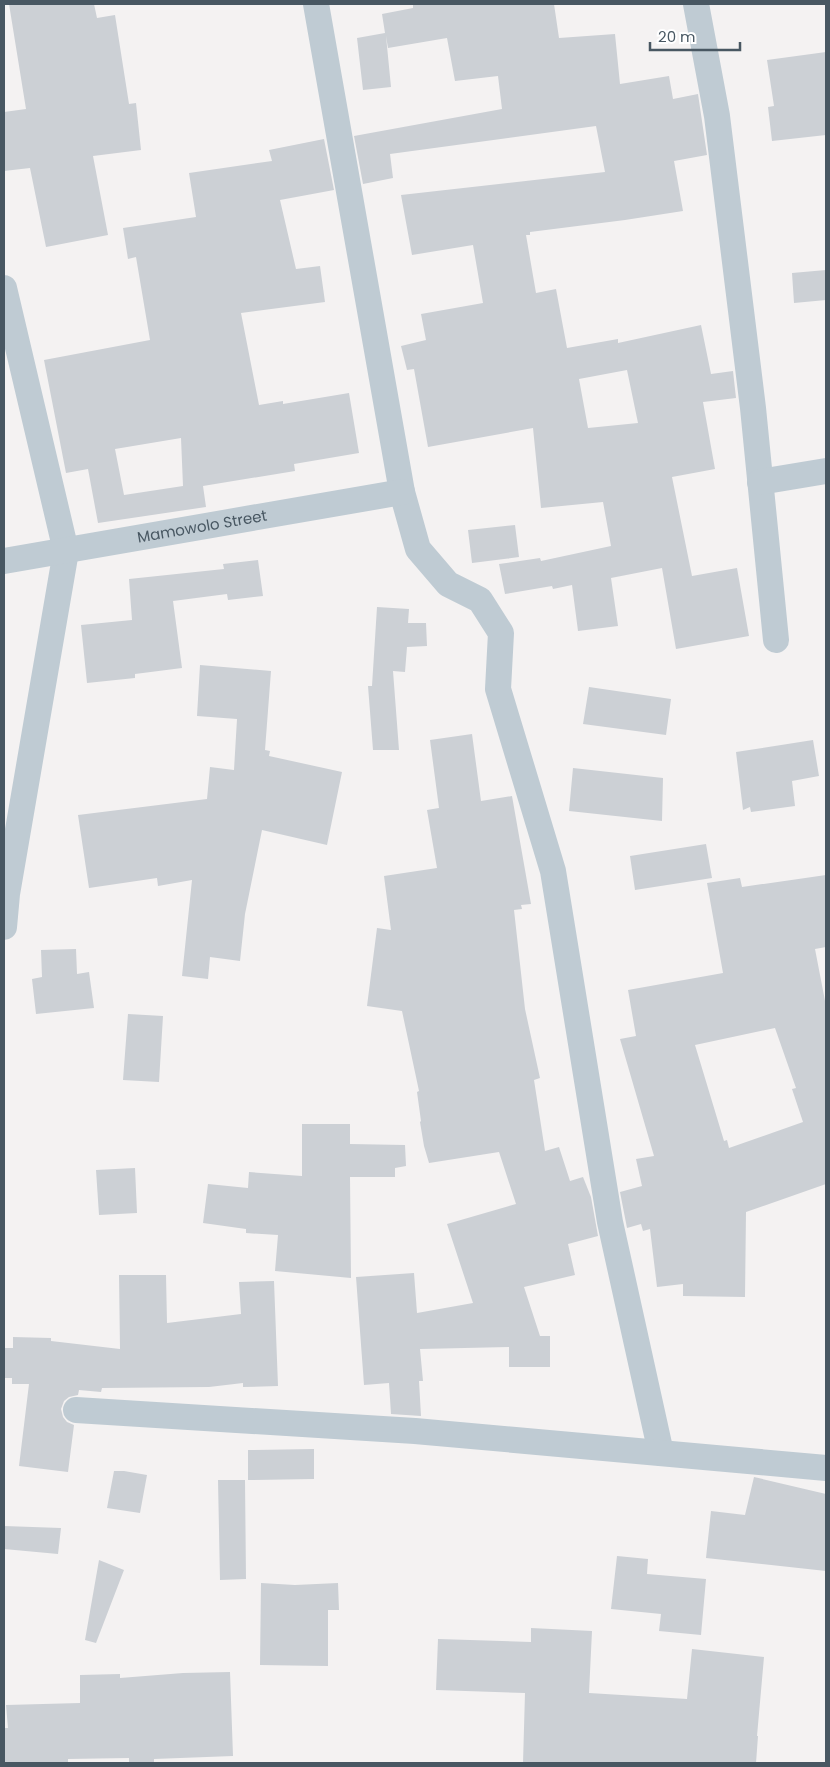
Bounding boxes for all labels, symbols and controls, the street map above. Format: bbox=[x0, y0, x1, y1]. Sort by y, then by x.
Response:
scale bar bbox=[650, 20, 740, 52]
text: 20 m bbox=[658, 26, 696, 47]
street label: Mamowolo Street bbox=[135, 505, 268, 548]

